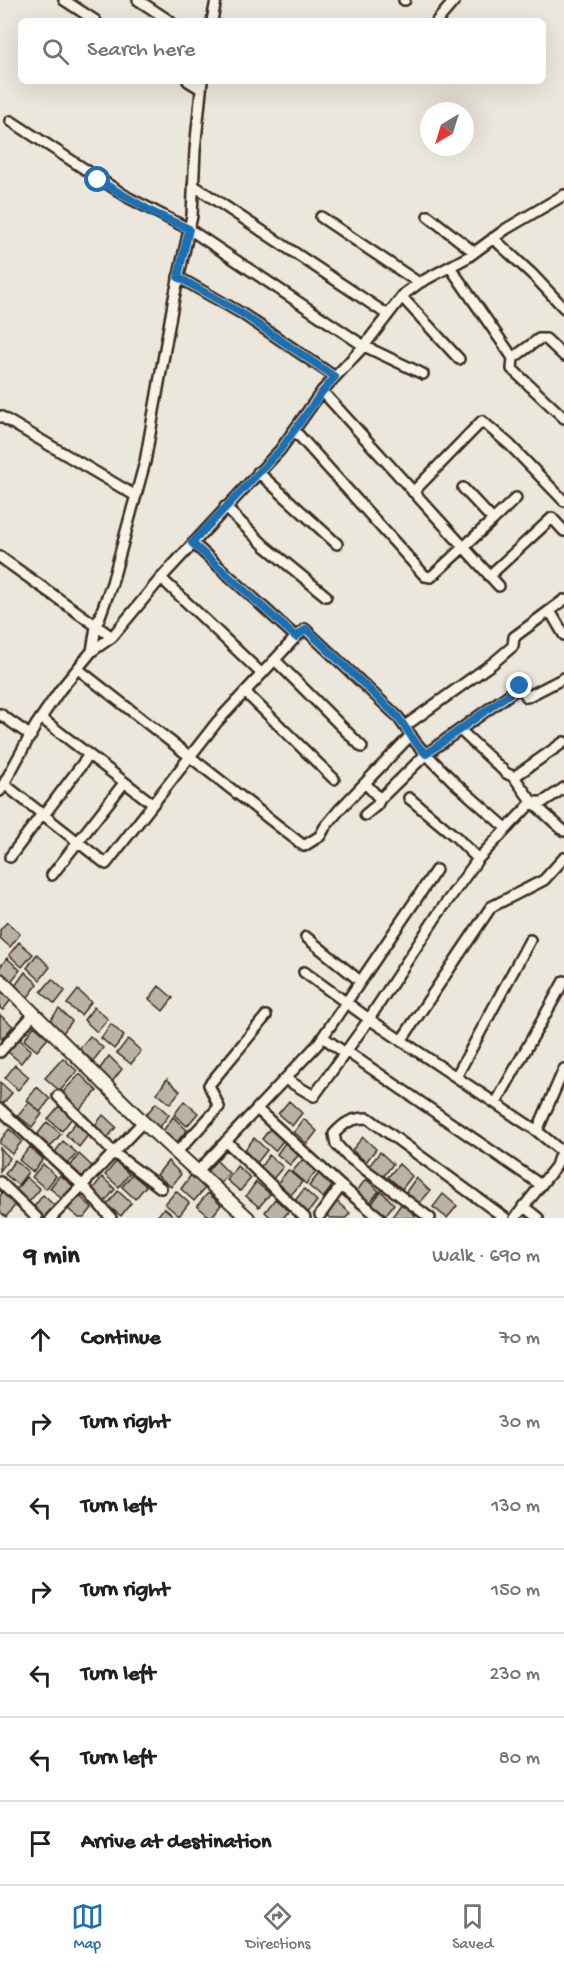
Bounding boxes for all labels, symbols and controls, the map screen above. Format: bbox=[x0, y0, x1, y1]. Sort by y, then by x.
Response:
search box bbox=[18, 18, 546, 84]
icon: search bbox=[39, 35, 72, 68]
text: Search here bbox=[87, 38, 195, 64]
north arrow bbox=[420, 102, 474, 156]
route start bbox=[84, 166, 110, 192]
route end bbox=[506, 672, 532, 698]
text: 9 min bbox=[24, 1242, 80, 1273]
text: Walk · 690 m bbox=[432, 1246, 540, 1269]
icon: ahead bbox=[24, 1323, 57, 1356]
text: Continue bbox=[81, 1326, 161, 1352]
text: 70 m bbox=[499, 1328, 540, 1351]
icon: right bbox=[24, 1407, 57, 1440]
text: Turn right bbox=[81, 1410, 169, 1436]
text: 30 m bbox=[499, 1412, 540, 1435]
icon: left bbox=[24, 1491, 57, 1524]
text: Turn left bbox=[81, 1494, 155, 1520]
text: 130 m bbox=[491, 1496, 540, 1519]
icon: right bbox=[24, 1575, 57, 1608]
text: Turn right bbox=[81, 1578, 169, 1604]
text: 150 m bbox=[491, 1580, 540, 1603]
icon: left bbox=[24, 1659, 57, 1692]
text: Turn left bbox=[81, 1662, 155, 1688]
text: 230 m bbox=[490, 1664, 540, 1687]
icon: left bbox=[24, 1743, 57, 1776]
text: Turn left bbox=[81, 1746, 155, 1772]
text: 80 m bbox=[499, 1748, 540, 1771]
icon: arrive bbox=[24, 1827, 57, 1860]
text: Arrive at destination bbox=[81, 1830, 271, 1856]
tab: Map bbox=[71, 1900, 104, 1955]
tab: Directions bbox=[245, 1900, 311, 1955]
tab: Saved bbox=[452, 1900, 493, 1955]

